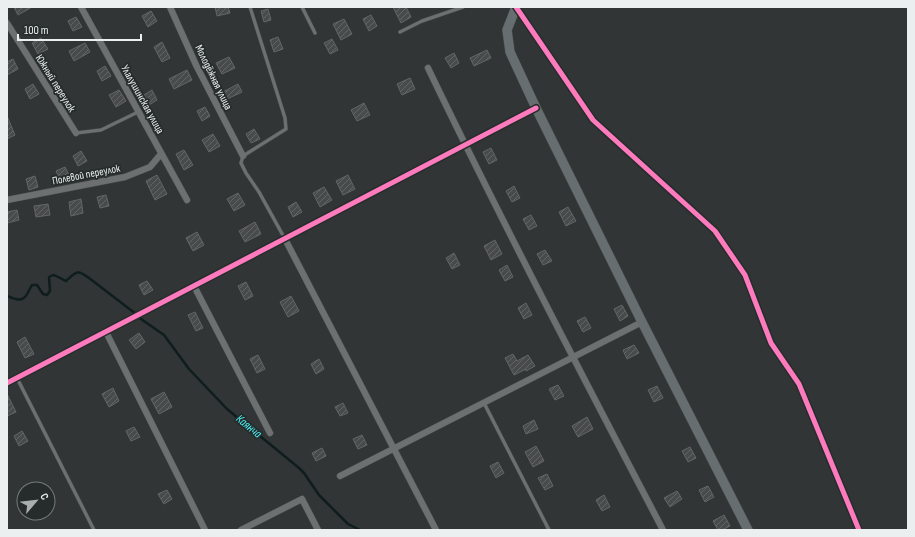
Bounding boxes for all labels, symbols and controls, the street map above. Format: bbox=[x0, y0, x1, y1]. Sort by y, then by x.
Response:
scale bar bbox=[18, 16, 141, 42]
text: 100 m bbox=[24, 23, 49, 38]
street label: Молодёжная улица bbox=[192, 43, 235, 112]
street label: Южный переулок bbox=[33, 52, 79, 115]
street label: Улалушинская улица bbox=[118, 63, 167, 136]
street label: Полевой переулок bbox=[51, 161, 122, 187]
water label: Каянча bbox=[233, 411, 265, 441]
north arrow bbox=[16, 481, 56, 521]
text: С bbox=[37, 491, 52, 502]

